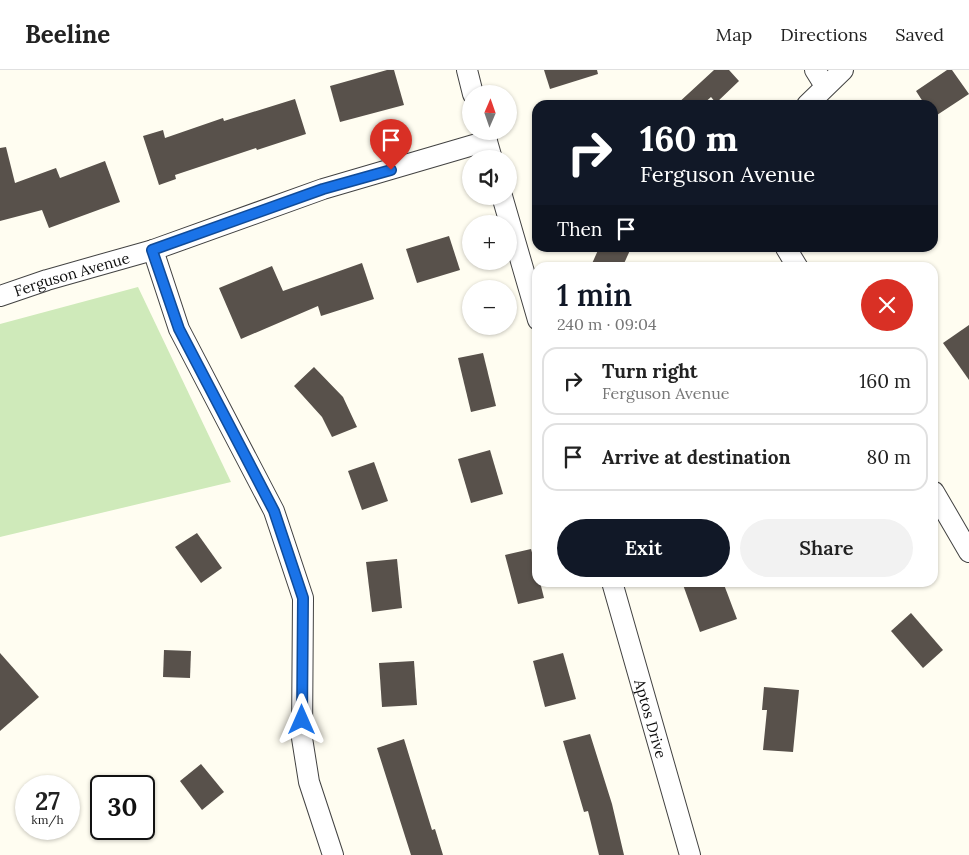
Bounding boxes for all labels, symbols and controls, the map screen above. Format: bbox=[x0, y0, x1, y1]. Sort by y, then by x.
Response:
text: Beeline bbox=[25, 19, 110, 50]
text: Map bbox=[716, 23, 752, 46]
text: Directions bbox=[780, 23, 867, 46]
text: Saved bbox=[895, 23, 944, 46]
north arrow bbox=[462, 85, 518, 140]
map controls bbox=[462, 85, 517, 335]
text: 160 m bbox=[640, 116, 738, 161]
pin bbox=[370, 119, 412, 170]
icon: right bbox=[557, 120, 622, 185]
icon: arrive bbox=[377, 126, 405, 154]
button: sound bbox=[462, 150, 517, 205]
text: Ferguson Avenue bbox=[640, 160, 815, 188]
button: + bbox=[462, 215, 517, 270]
icon: arrive bbox=[612, 215, 640, 243]
text: Then bbox=[557, 217, 602, 241]
street label: Ferguson Avenue bbox=[11, 248, 132, 300]
text: 1 min bbox=[557, 276, 632, 314]
button: close bbox=[861, 279, 913, 331]
button: − bbox=[462, 280, 517, 335]
text: 240 m · 09:04 bbox=[557, 314, 657, 334]
text: Turn right bbox=[602, 359, 698, 383]
icon: right bbox=[559, 367, 587, 395]
text: 160 m bbox=[859, 369, 911, 393]
text: Ferguson Avenue bbox=[602, 383, 729, 403]
icon: arrive bbox=[559, 443, 587, 471]
text: Arrive at destination bbox=[602, 445, 791, 469]
text: 80 m bbox=[867, 445, 911, 469]
button: Exit bbox=[557, 519, 730, 577]
button: Share bbox=[740, 519, 913, 577]
street label: Aptos Drive bbox=[630, 676, 671, 760]
position arrow bbox=[275, 693, 327, 745]
speed limit sign: 30 bbox=[90, 775, 155, 840]
text: 27 bbox=[35, 785, 60, 817]
text: km/h bbox=[31, 812, 64, 827]

